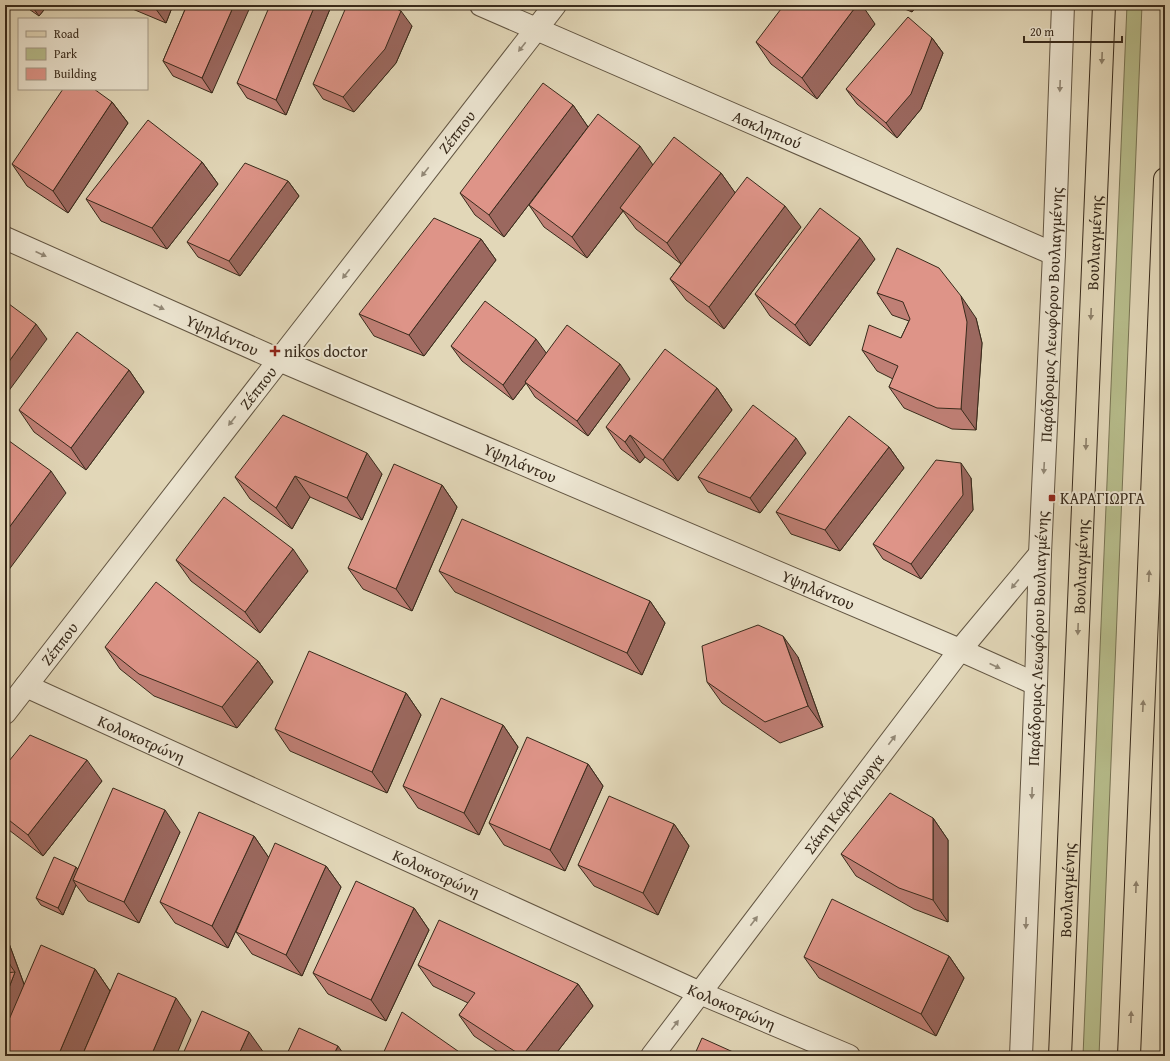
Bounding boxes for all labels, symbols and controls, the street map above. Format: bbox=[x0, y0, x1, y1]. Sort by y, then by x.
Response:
legend bbox=[18, 18, 148, 90]
scale bar bbox=[1024, 18, 1122, 44]
text: 20 m bbox=[1030, 23, 1054, 40]
text: Road bbox=[54, 25, 80, 42]
one-way arrow bbox=[518, 41, 527, 52]
text: Park bbox=[54, 45, 78, 62]
one-way arrow bbox=[1098, 52, 1105, 64]
text: Building bbox=[54, 65, 97, 82]
one-way arrow bbox=[1057, 80, 1063, 93]
street label: Ασκληπιού bbox=[729, 104, 806, 155]
street label: Ζέππου bbox=[432, 105, 481, 159]
one-way arrow bbox=[421, 166, 430, 177]
street label: Παράδρομος Λεωφόρου Βουλιαγμένης bbox=[1033, 186, 1068, 443]
street label: Βουλιαγμένης bbox=[1080, 195, 1108, 291]
one-way arrow bbox=[35, 251, 46, 257]
one-way arrow bbox=[341, 269, 350, 280]
one-way arrow bbox=[154, 304, 165, 310]
street label: Υψηλάντου bbox=[181, 308, 263, 362]
one-way arrow bbox=[1088, 308, 1094, 321]
place label: nikos doctor bbox=[284, 339, 368, 363]
marker: nikos doctor bbox=[269, 345, 281, 357]
street label: Ζέππου bbox=[233, 361, 282, 414]
one-way arrow bbox=[227, 416, 236, 427]
street label: Υψηλάντου bbox=[479, 436, 560, 489]
one-way arrow bbox=[1082, 438, 1089, 450]
one-way arrow bbox=[1041, 462, 1047, 475]
place label: ΚΑΡΑΓΙΩΡΓΑ bbox=[1060, 486, 1145, 510]
marker: ΚΑΡΑΓΙΩΡΓΑ bbox=[1047, 493, 1057, 503]
street label: Παράδρομος Λεωφόρου Βουλιαγμένης bbox=[1021, 510, 1054, 766]
street label: Βουλιαγμένης bbox=[1067, 518, 1094, 614]
street label: Υψηλάντου bbox=[777, 563, 859, 616]
one-way arrow bbox=[1146, 569, 1152, 582]
one-way arrow bbox=[1010, 579, 1019, 589]
street label: Ζέππου bbox=[34, 617, 84, 670]
one-way arrow bbox=[1075, 623, 1081, 636]
one-way arrow bbox=[990, 663, 1001, 669]
one-way arrow bbox=[1140, 699, 1146, 712]
street label: Κολοκοτρώνη bbox=[94, 708, 189, 769]
one-way arrow bbox=[888, 734, 896, 745]
street label: Σάκη Καράγιωργα bbox=[798, 748, 890, 859]
one-way arrow bbox=[1028, 787, 1035, 799]
street label: Βουλιαγμένης bbox=[1053, 842, 1081, 938]
street label: Κολοκοτρώνη bbox=[389, 843, 484, 903]
one-way arrow bbox=[1133, 880, 1139, 893]
one-way arrow bbox=[750, 916, 758, 927]
one-way arrow bbox=[1023, 917, 1030, 929]
street label: Κολοκοτρώνη bbox=[684, 977, 779, 1036]
one-way arrow bbox=[1127, 1011, 1134, 1023]
one-way arrow bbox=[671, 1020, 679, 1030]

